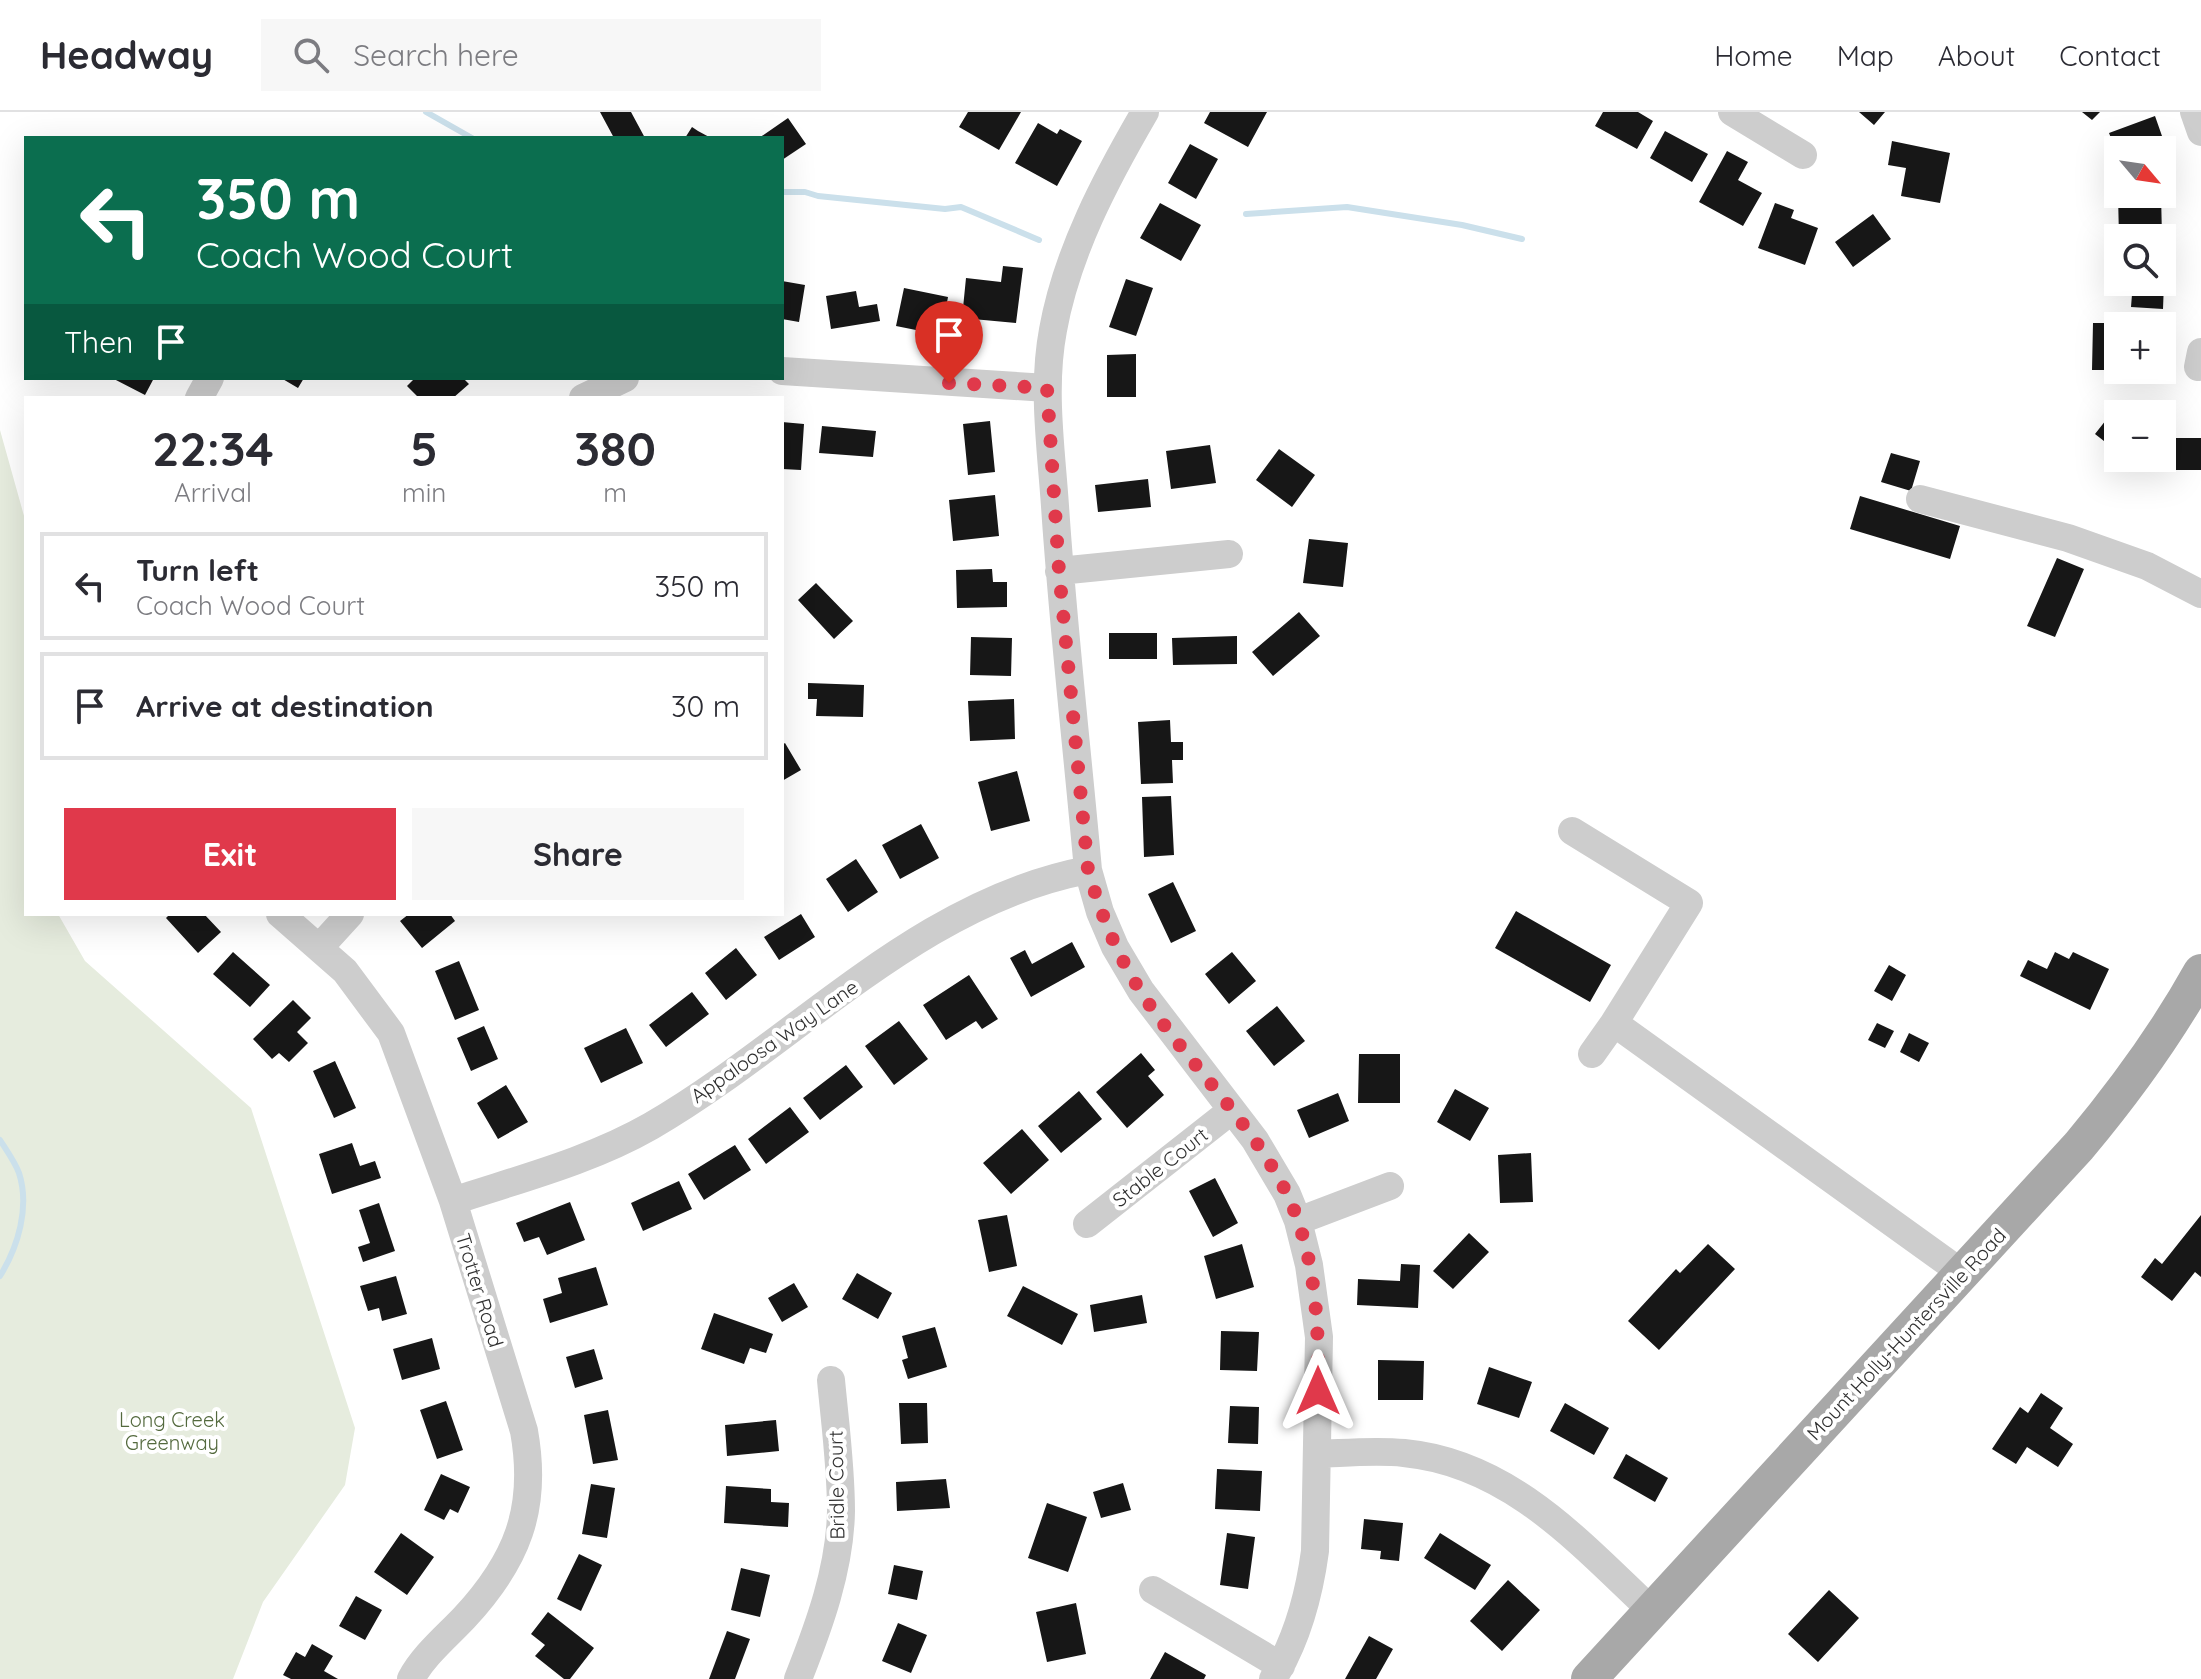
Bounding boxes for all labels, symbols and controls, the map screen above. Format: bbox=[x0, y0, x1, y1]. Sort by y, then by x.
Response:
search box bbox=[261, 19, 821, 91]
text: Headway bbox=[40, 31, 213, 79]
icon: search bbox=[289, 33, 333, 77]
text: Search here bbox=[353, 36, 519, 74]
text: Home bbox=[1714, 38, 1793, 73]
text: Map bbox=[1837, 38, 1894, 73]
text: About bbox=[1938, 38, 2015, 73]
text: Contact bbox=[2059, 38, 2161, 73]
north arrow bbox=[2104, 136, 2176, 208]
map controls bbox=[2104, 136, 2176, 472]
text: 350 m bbox=[196, 163, 360, 233]
icon: left bbox=[64, 168, 168, 272]
button: search bbox=[2104, 224, 2176, 296]
text: Coach Wood Court bbox=[196, 232, 513, 277]
pin bbox=[915, 301, 983, 383]
button: + bbox=[2104, 312, 2176, 384]
icon: arrive bbox=[927, 313, 971, 357]
icon: arrive bbox=[149, 320, 193, 364]
text: Then bbox=[64, 323, 133, 361]
button: − bbox=[2104, 400, 2176, 472]
text: 22:34 bbox=[152, 418, 274, 478]
text: 5 bbox=[410, 418, 438, 478]
text: 380 bbox=[574, 418, 656, 478]
text: Arrival bbox=[174, 476, 252, 509]
text: min bbox=[402, 476, 446, 509]
text: m bbox=[603, 476, 627, 509]
text: Turn left bbox=[136, 551, 259, 589]
icon: left bbox=[68, 564, 112, 608]
text: 350 m bbox=[655, 567, 740, 605]
text: Coach Wood Court bbox=[136, 589, 365, 622]
icon: arrive bbox=[68, 684, 112, 728]
text: Arrive at destination bbox=[136, 687, 434, 725]
text: 30 m bbox=[671, 687, 740, 725]
button: Exit bbox=[64, 808, 396, 900]
button: Share bbox=[412, 808, 744, 900]
street label: Appaloosa Way Lane bbox=[685, 974, 863, 1108]
street label: Stable Court bbox=[1107, 1122, 1213, 1212]
street label: Mount Holly-Huntersville Road bbox=[1801, 1223, 2011, 1445]
street label: Trotter Road bbox=[451, 1230, 509, 1350]
position arrow bbox=[1276, 1349, 1360, 1433]
park label: Long Creek Greenway bbox=[119, 1407, 225, 1455]
street label: Bridle Court bbox=[823, 1430, 849, 1540]

